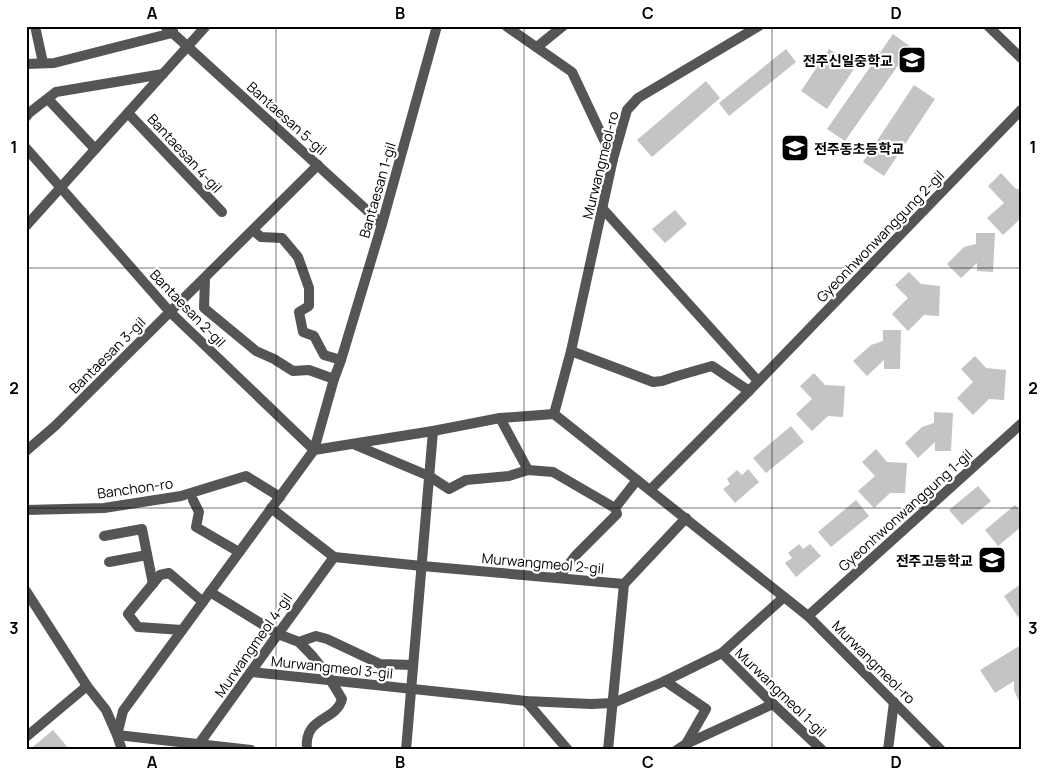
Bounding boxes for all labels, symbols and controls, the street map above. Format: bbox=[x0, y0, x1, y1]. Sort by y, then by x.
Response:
text: A bbox=[147, 2, 158, 24]
text: B bbox=[395, 2, 405, 24]
text: C bbox=[642, 2, 654, 24]
text: D bbox=[890, 2, 902, 24]
school or university icon: 전주신일중학교 bbox=[897, 45, 927, 75]
place label: 전주신일중학교 bbox=[803, 51, 893, 70]
street label: Bantaesan 5-gil bbox=[243, 77, 331, 159]
street label: Bantaesan 4-gil bbox=[143, 109, 227, 197]
street label: Murwangmeol-ro bbox=[577, 109, 623, 221]
school or university icon: 전주동초등학교 bbox=[780, 133, 810, 163]
text: 1 bbox=[10, 136, 18, 158]
text: 1 bbox=[1029, 136, 1037, 158]
place label: 전주동초등학교 bbox=[814, 139, 904, 158]
street label: Bantaesan 1-gil bbox=[354, 140, 400, 240]
street label: Gyeonhwonwanggung 2-gil bbox=[812, 166, 948, 306]
street label: Bantaesan 2-gil bbox=[146, 265, 230, 351]
street label: Bantaesan 3-gil bbox=[65, 313, 149, 397]
text: 2 bbox=[9, 377, 19, 399]
text: 2 bbox=[1028, 377, 1038, 399]
street label: Gyeonhwonwanggung 1-gil bbox=[834, 445, 976, 575]
street label: Banchon-ro bbox=[96, 473, 174, 503]
school or university icon: 전주고등학교 bbox=[977, 545, 1007, 575]
street label: Murwangmeol 2-gil bbox=[481, 548, 605, 578]
place label: 전주고등학교 bbox=[896, 551, 973, 570]
street label: Murwangmeol 4-gil bbox=[210, 589, 296, 701]
street label: Murwangmeol-ro bbox=[828, 616, 920, 708]
text: 3 bbox=[9, 617, 19, 639]
text: 3 bbox=[1028, 617, 1038, 639]
street label: Murwangmeol 1-gil bbox=[731, 643, 831, 741]
street label: Murwangmeol 3-gil bbox=[270, 651, 394, 683]
text: A bbox=[147, 751, 158, 773]
text: B bbox=[395, 751, 405, 773]
text: C bbox=[642, 751, 654, 773]
text: D bbox=[890, 751, 902, 773]

